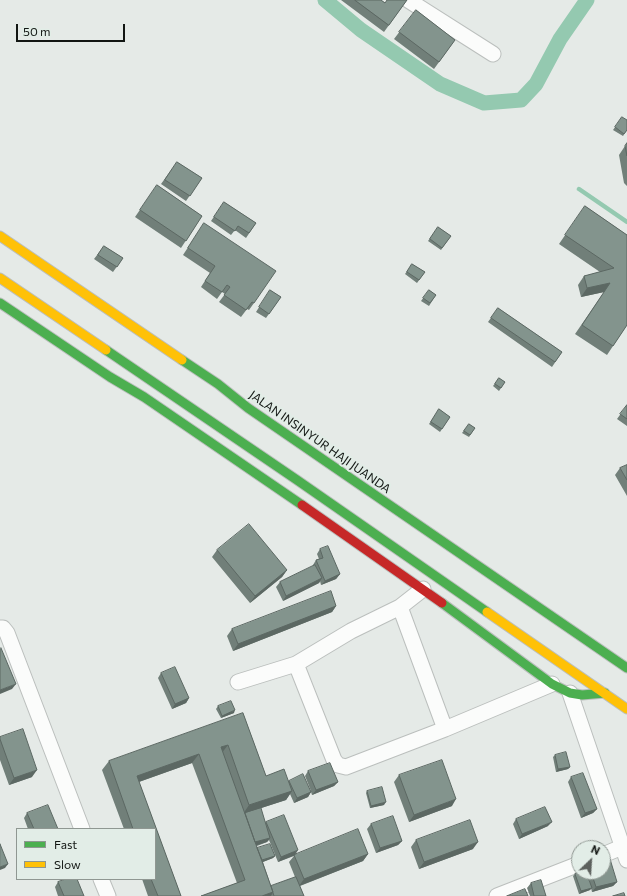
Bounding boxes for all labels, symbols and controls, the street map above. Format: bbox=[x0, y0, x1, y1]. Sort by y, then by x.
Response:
scale bar bbox=[18, 16, 127, 42]
text: 50 m bbox=[23, 24, 51, 38]
street label: JALAN INSINYUR HAJI JUANDA bbox=[246, 388, 394, 496]
legend bbox=[16, 828, 156, 880]
text: Fast bbox=[54, 837, 77, 851]
north arrow bbox=[571, 840, 611, 880]
text: N bbox=[589, 842, 602, 857]
text: Slow bbox=[54, 857, 81, 871]

